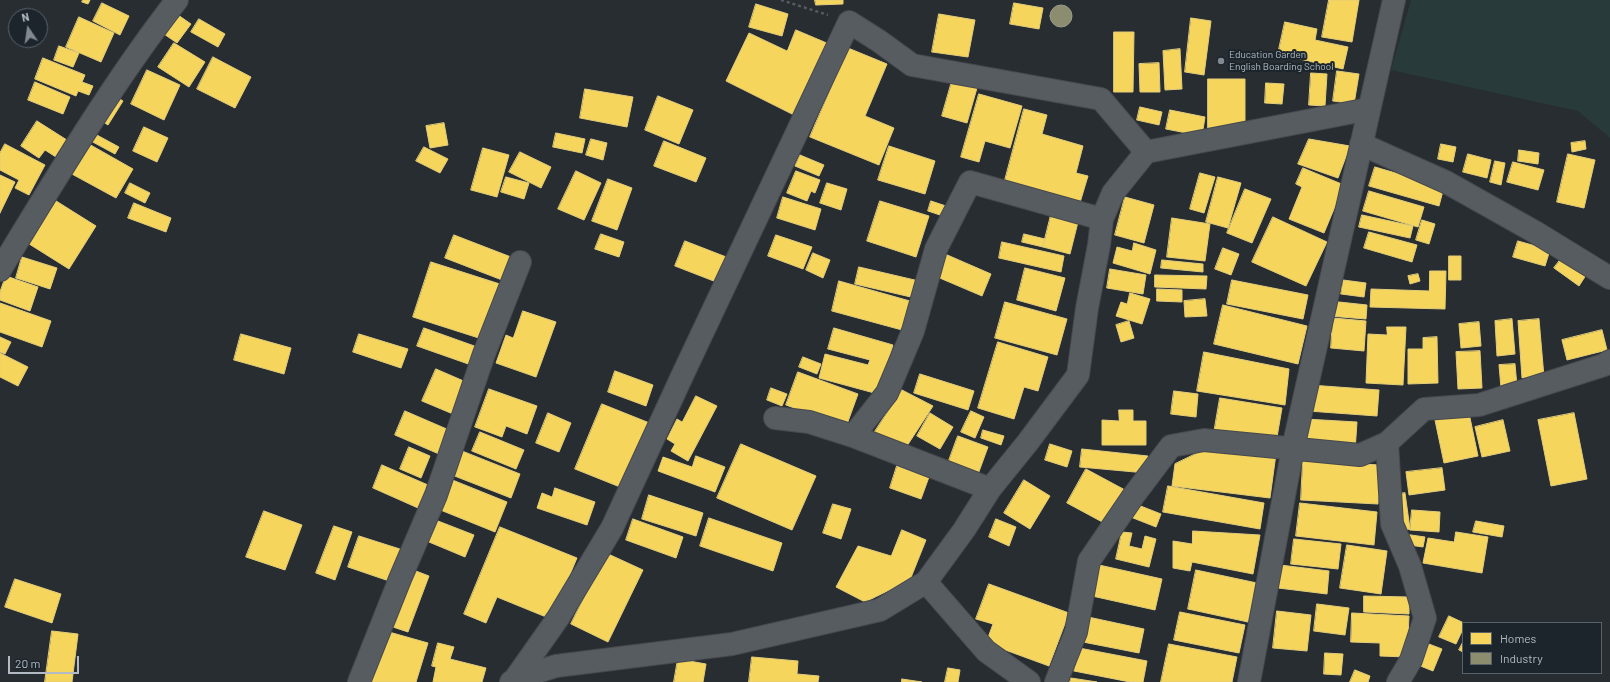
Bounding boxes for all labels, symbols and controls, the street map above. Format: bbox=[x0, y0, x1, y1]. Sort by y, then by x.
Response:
north arrow bbox=[8, 8, 48, 48]
text: N bbox=[20, 10, 30, 24]
place label: Education Garden English Boarding School bbox=[1229, 49, 1334, 72]
marker: Education Garden English Boarding School bbox=[1216, 56, 1226, 66]
legend bbox=[1462, 622, 1602, 674]
text: Homes bbox=[1500, 631, 1536, 645]
scale bar bbox=[10, 648, 81, 674]
text: Industry bbox=[1500, 651, 1543, 665]
text: 20 m bbox=[15, 656, 41, 670]

